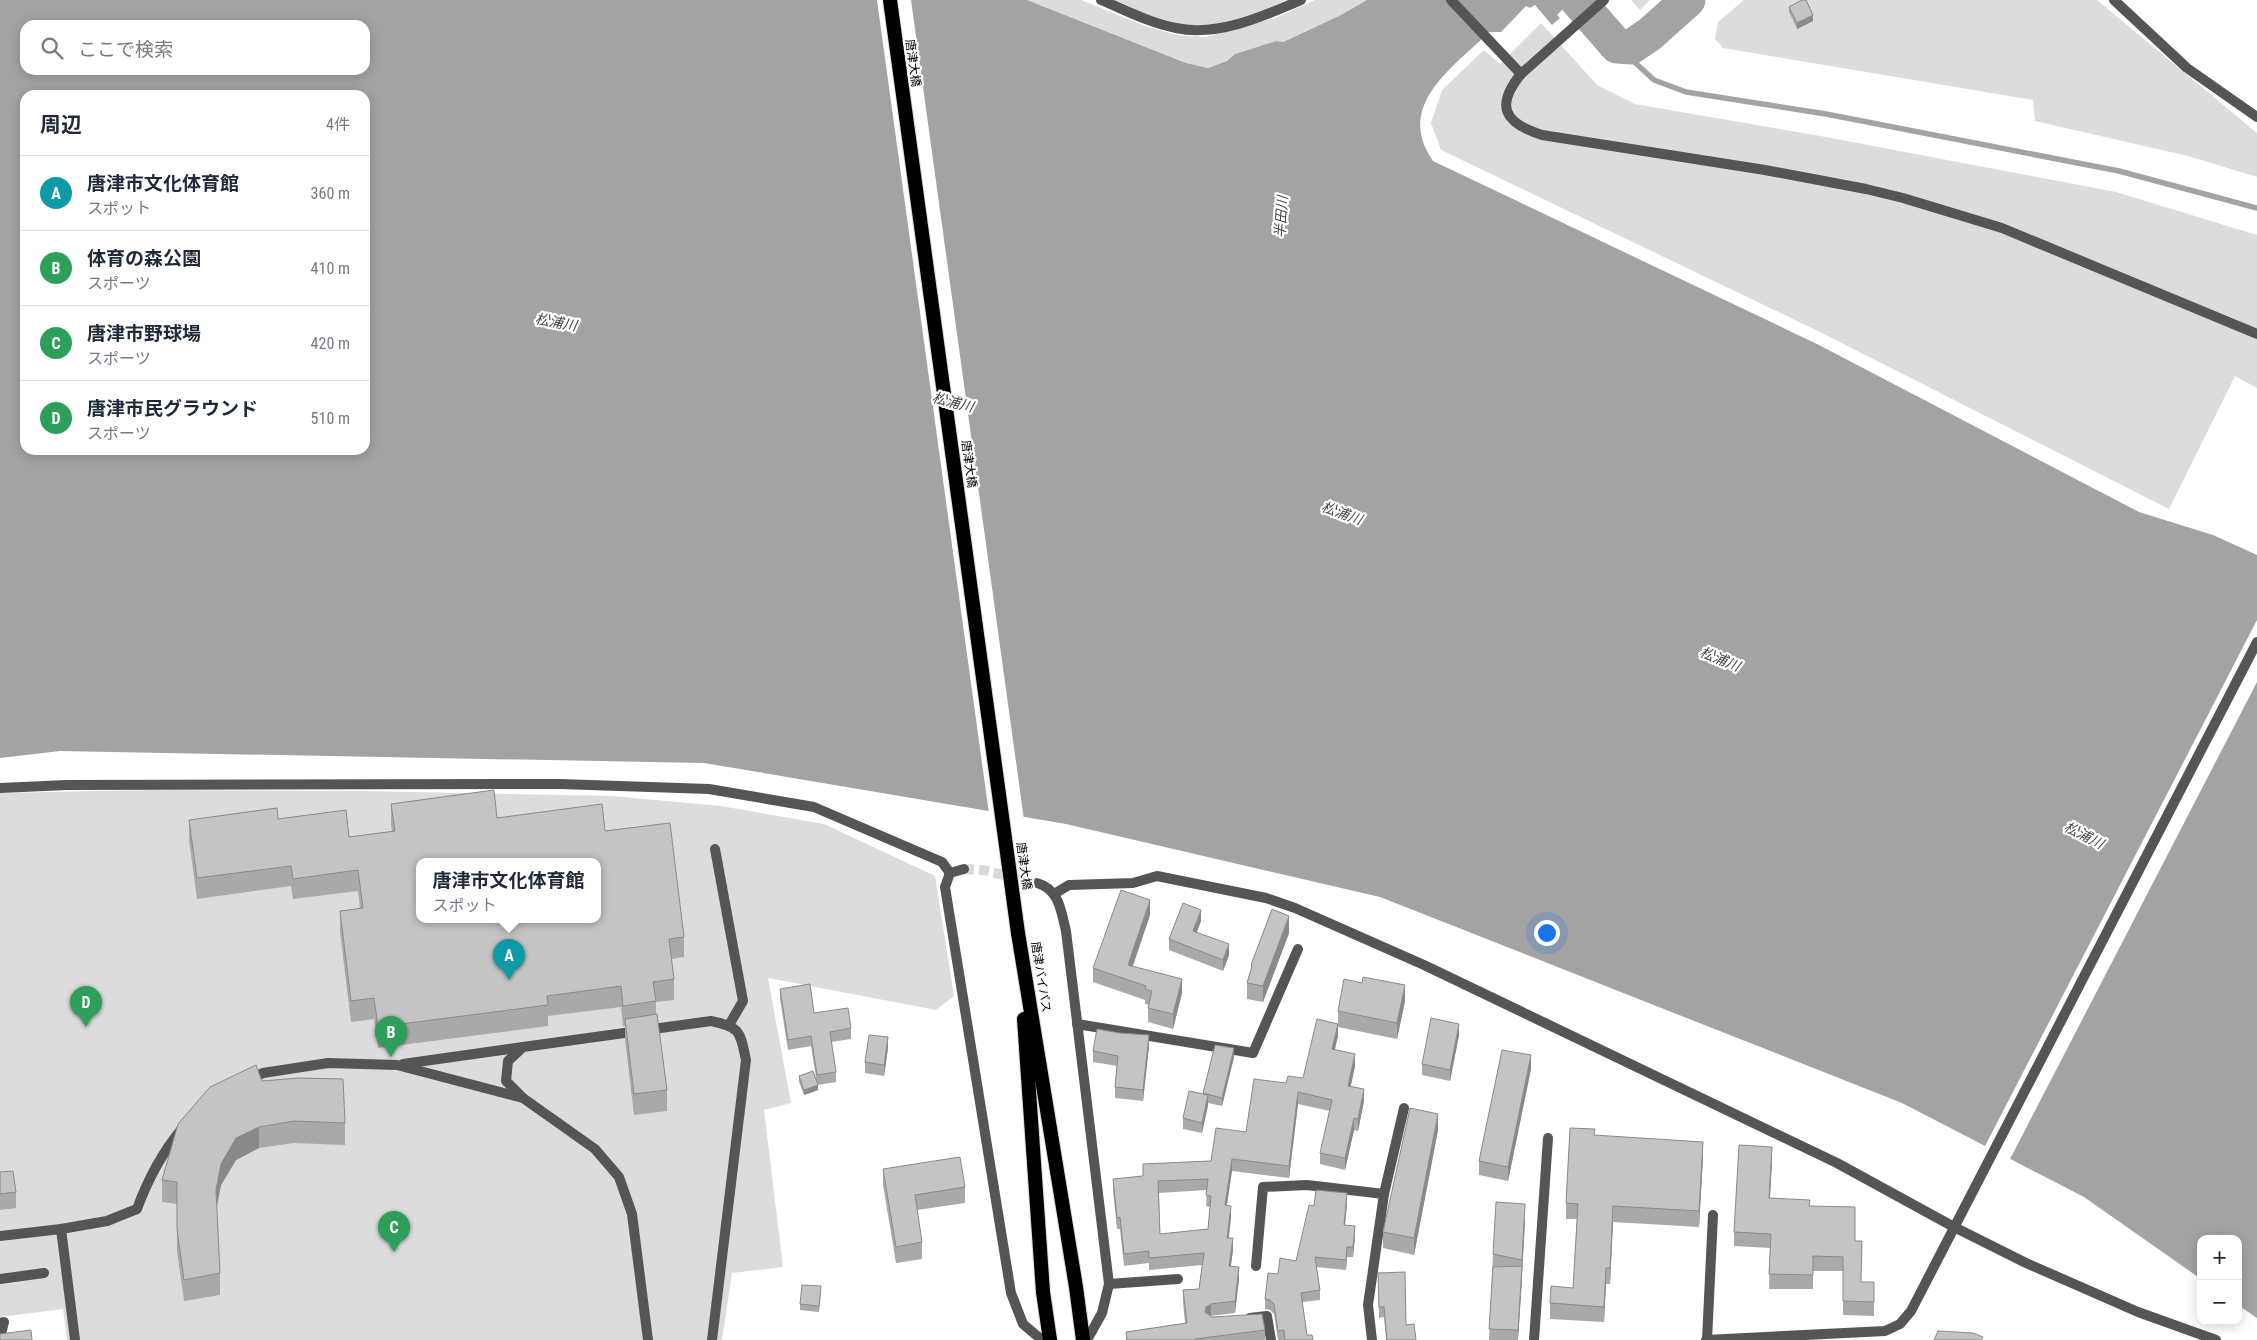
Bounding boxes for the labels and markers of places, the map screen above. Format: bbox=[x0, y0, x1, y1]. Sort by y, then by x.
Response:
pin: A bbox=[493, 939, 525, 980]
pin: D bbox=[70, 986, 102, 1027]
pin: B bbox=[375, 1016, 407, 1057]
pin: C bbox=[378, 1211, 410, 1252]

